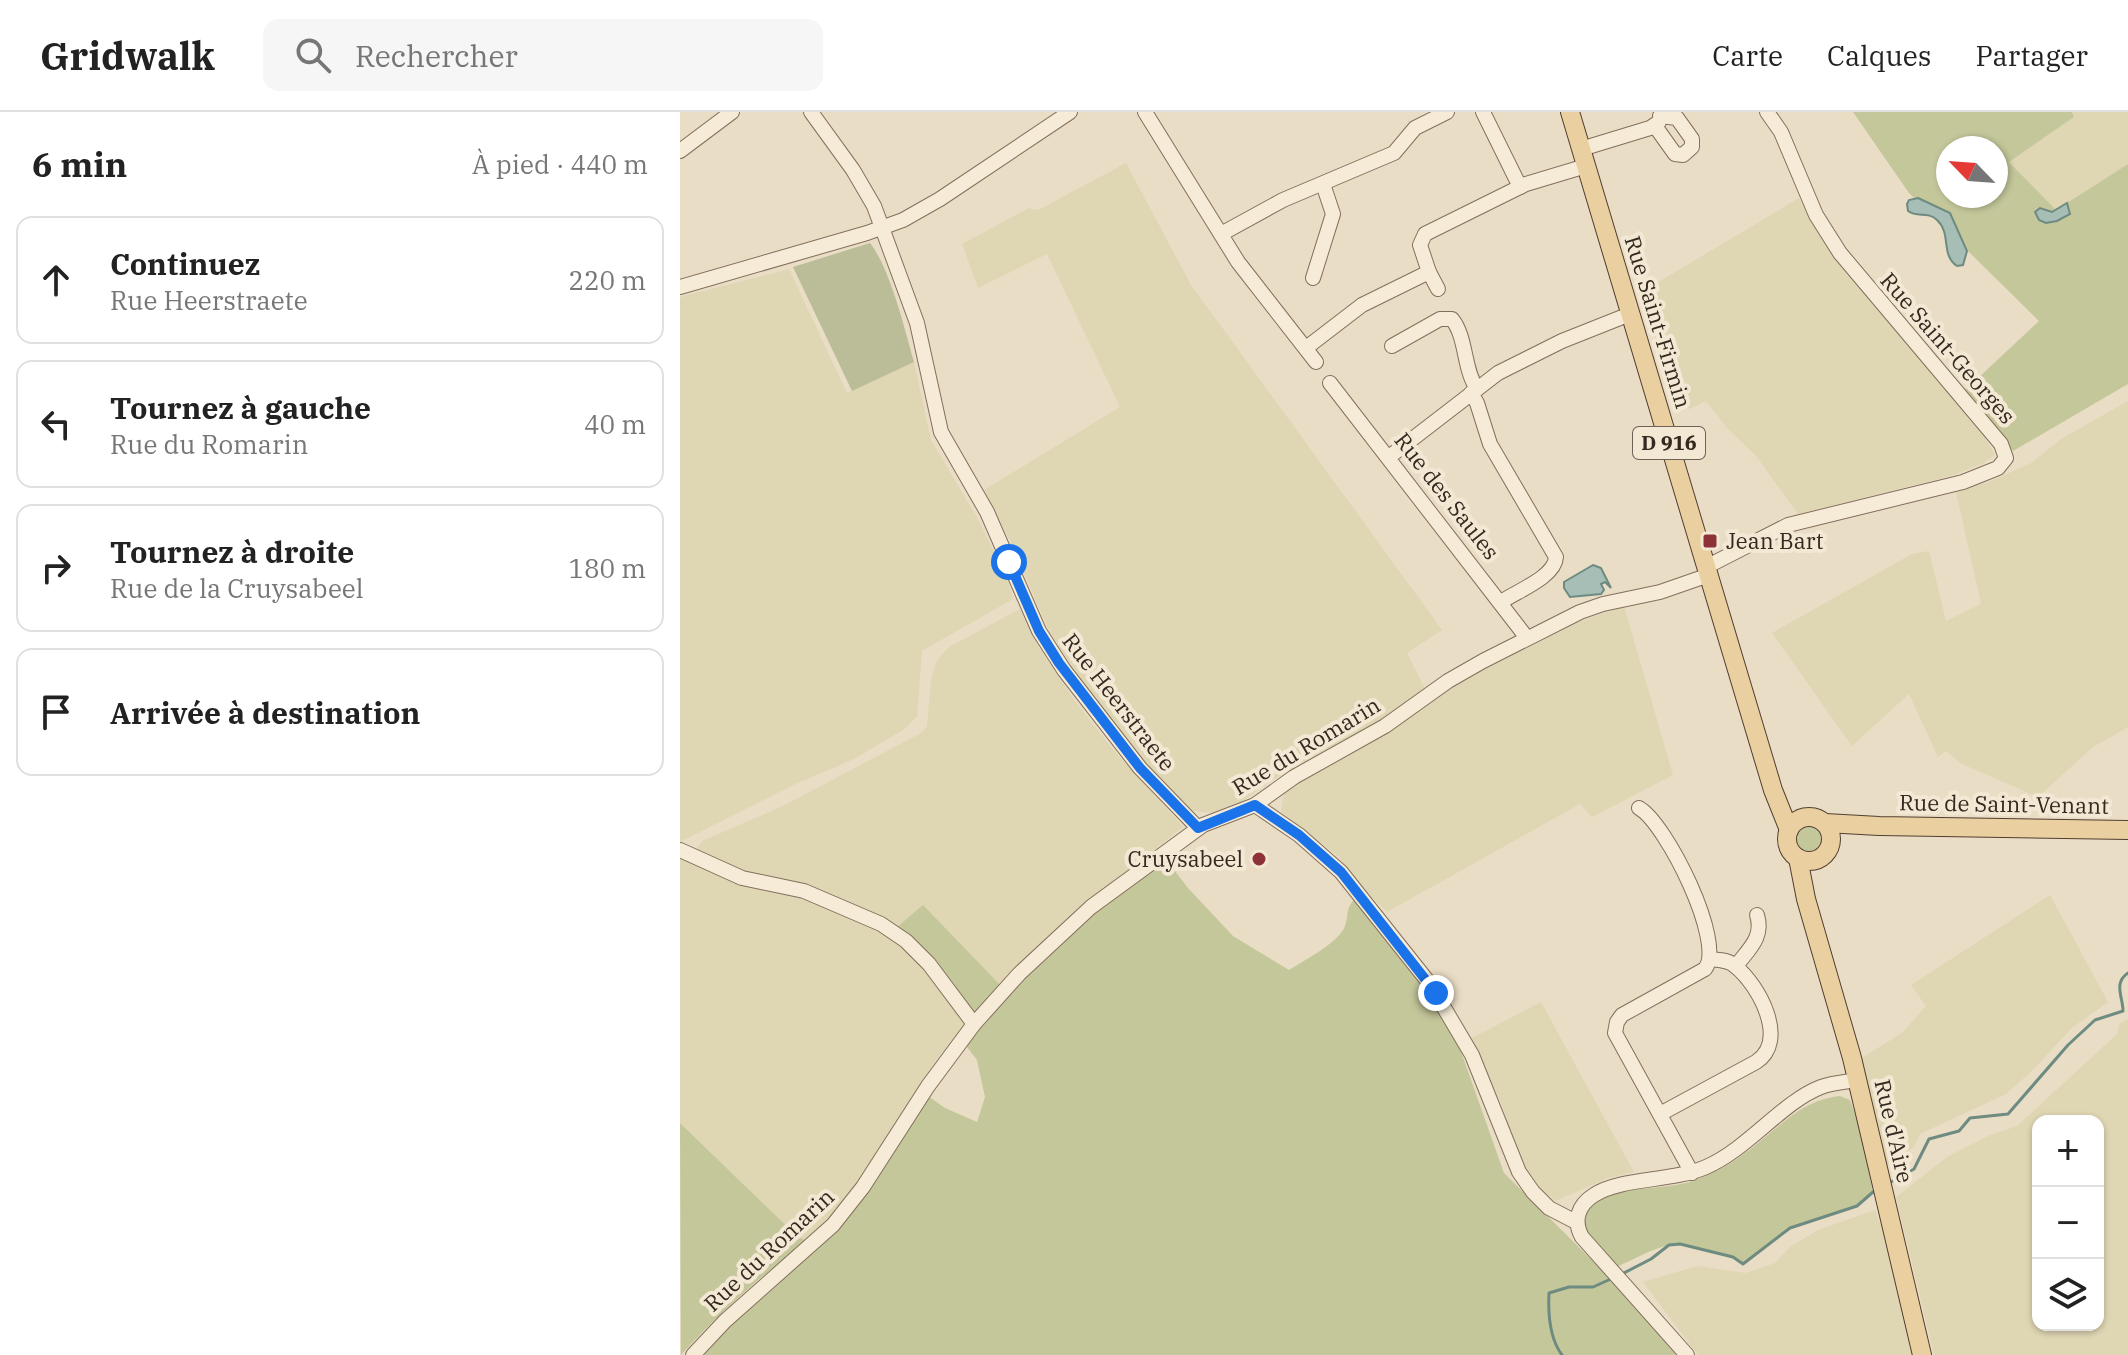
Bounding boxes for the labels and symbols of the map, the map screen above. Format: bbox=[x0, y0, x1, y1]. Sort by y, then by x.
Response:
north arrow bbox=[1936, 136, 2008, 208]
street label: Rue Saint-Firmin bbox=[1618, 232, 1699, 412]
street label: Rue Saint-Georges bbox=[1875, 266, 2022, 430]
street label: Rue des Saules bbox=[1389, 426, 1506, 565]
road number: D 916 bbox=[1633, 427, 1705, 459]
place label: Jean Bart bbox=[1726, 526, 1824, 555]
marker: Jean Bart bbox=[1701, 532, 1719, 550]
route start bbox=[991, 544, 1027, 580]
street label: Rue Heerstraete bbox=[1056, 627, 1182, 777]
street label: Rue du Romarin bbox=[1226, 690, 1385, 801]
street label: Rue de Saint-Venant bbox=[1899, 787, 2109, 820]
place label: Cruysabeel bbox=[1128, 844, 1243, 873]
marker: Cruysabeel bbox=[1250, 850, 1268, 868]
route end bbox=[1418, 975, 1454, 1011]
street label: Rue d'Aire bbox=[1868, 1076, 1920, 1186]
street label: Rue du Romarin bbox=[697, 1182, 840, 1317]

